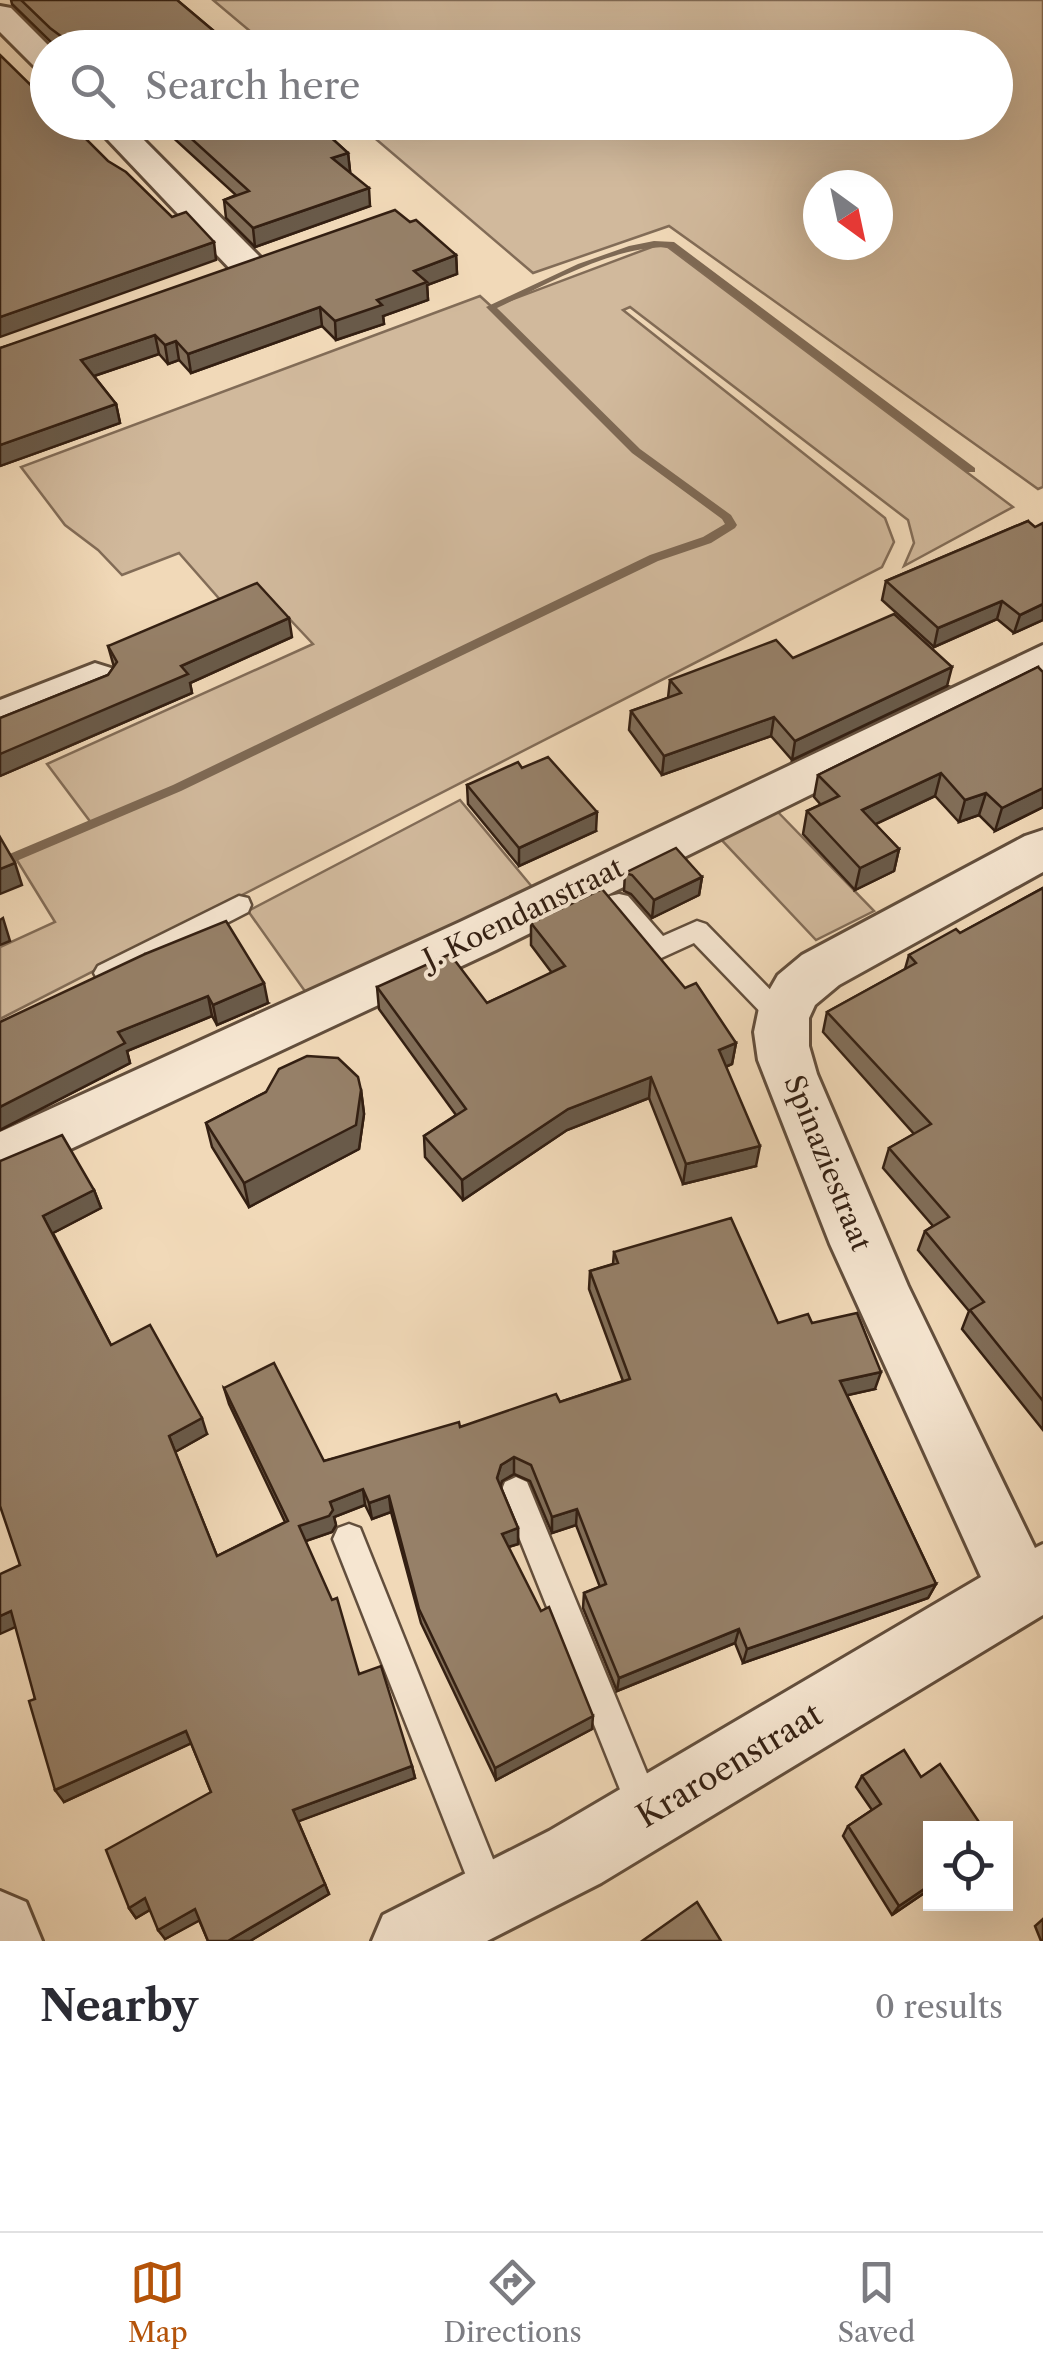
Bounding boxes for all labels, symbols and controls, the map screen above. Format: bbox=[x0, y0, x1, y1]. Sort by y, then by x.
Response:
search box bbox=[30, 30, 1013, 140]
icon: search bbox=[65, 58, 120, 113]
text: Search here bbox=[145, 62, 360, 109]
north arrow bbox=[803, 170, 893, 260]
street label: J. Koendanstraat bbox=[414, 850, 629, 978]
street label: Spinaziestraat bbox=[777, 1070, 879, 1256]
street label: Kraroenstraat bbox=[629, 1694, 829, 1836]
map controls bbox=[923, 1821, 1013, 1911]
button: locate bbox=[923, 1821, 1013, 1911]
text: Nearby bbox=[40, 1980, 198, 2032]
text: 0 results bbox=[875, 1987, 1003, 2026]
tab: Map bbox=[128, 2255, 188, 2349]
tab: Directions bbox=[443, 2255, 582, 2349]
tab: Saved bbox=[837, 2255, 915, 2349]

